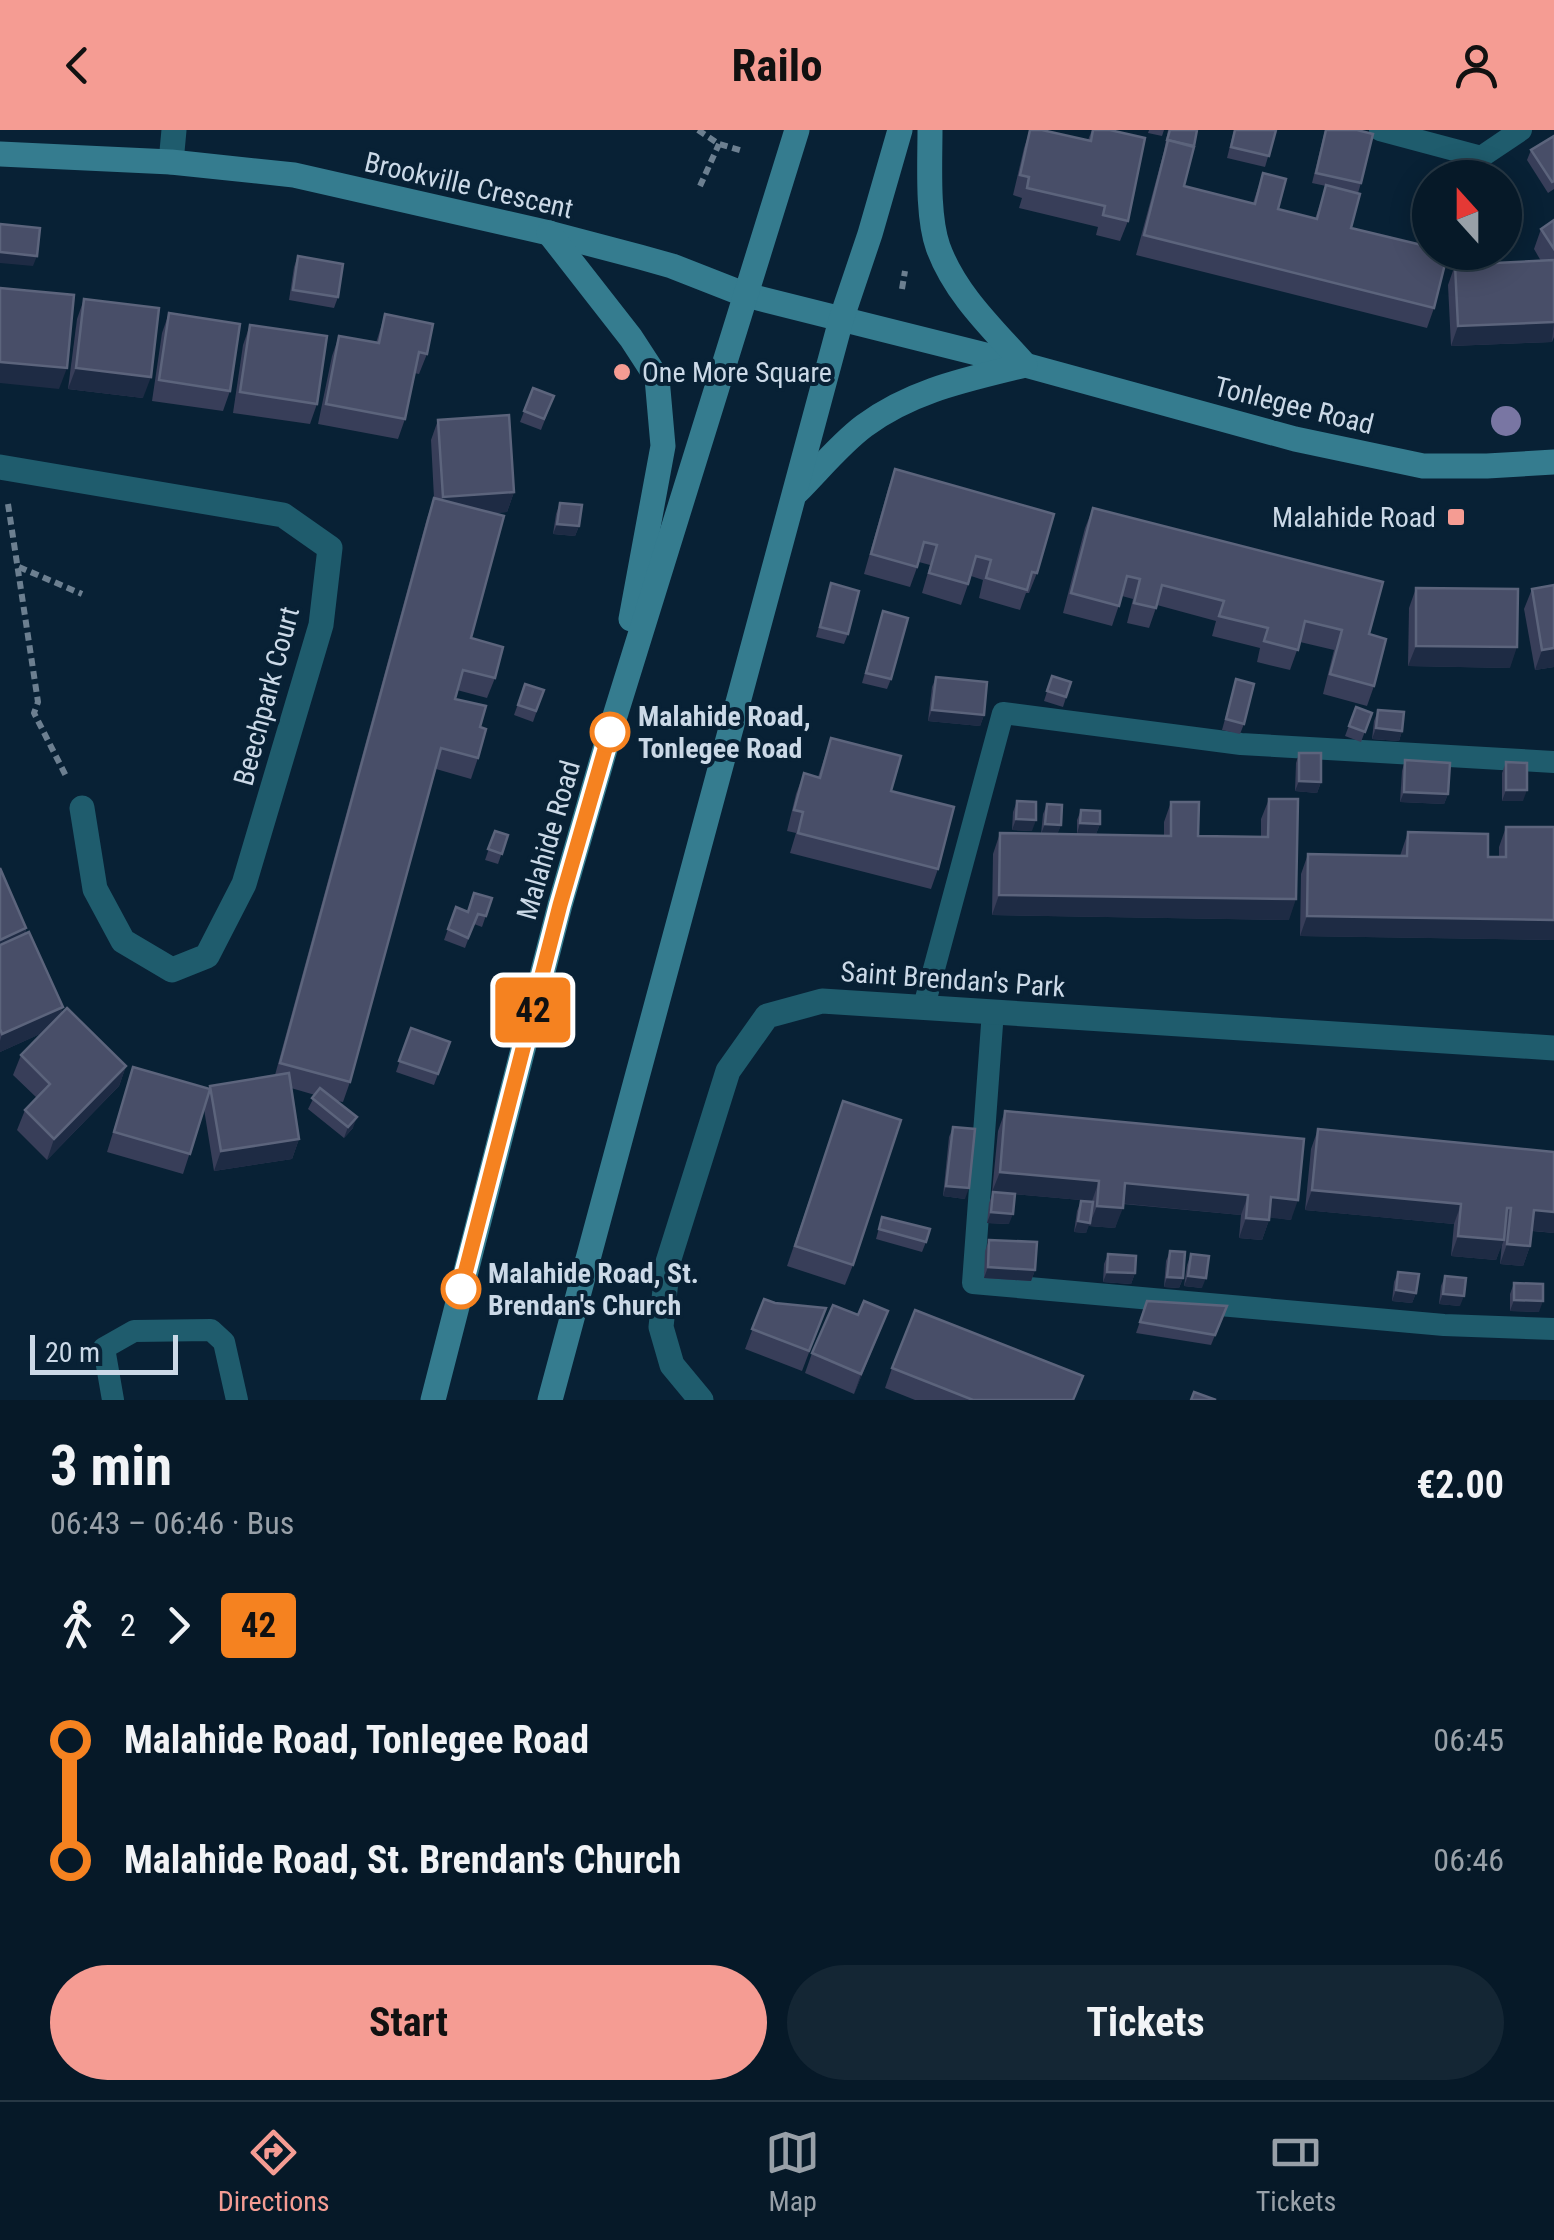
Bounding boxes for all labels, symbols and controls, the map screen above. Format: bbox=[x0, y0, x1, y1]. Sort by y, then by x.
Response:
icon: back bbox=[50, 38, 105, 93]
icon: person bbox=[1449, 38, 1504, 93]
text: Railo bbox=[731, 39, 823, 92]
street label: Brookville Crescent bbox=[361, 145, 576, 226]
north arrow bbox=[1412, 160, 1522, 270]
map controls bbox=[1412, 160, 1522, 270]
place label: One More Square bbox=[642, 356, 832, 389]
marker: One More Square bbox=[611, 361, 633, 383]
street label: Tonlegee Road bbox=[1211, 370, 1377, 441]
place label: Malahide Road bbox=[1272, 501, 1436, 534]
marker: Malahide Road bbox=[1445, 506, 1467, 528]
street label: Beechpark Court bbox=[227, 603, 306, 789]
place label: Malahide Road, Tonlegee Road bbox=[638, 700, 811, 765]
marker: Malahide Road, Tonlegee Road bbox=[591, 713, 629, 751]
street label: Malahide Road bbox=[510, 757, 587, 924]
street label: Saint Brendan's Park bbox=[839, 955, 1067, 1004]
line badge: 42 bbox=[488, 978, 578, 1042]
text: 42 bbox=[515, 990, 551, 1031]
place label: Malahide Road, St. Brendan's Church bbox=[488, 1257, 699, 1322]
marker: Malahide Road, St. Brendan's Church bbox=[442, 1270, 480, 1308]
scale bar bbox=[30, 1330, 178, 1374]
text: 20 m bbox=[45, 1336, 100, 1369]
text: 3 min bbox=[50, 1434, 172, 1498]
text: €2.00 bbox=[1416, 1463, 1504, 1507]
text: 06:43 – 06:46 · Bus bbox=[50, 1504, 294, 1542]
icon: walk bbox=[50, 1598, 105, 1653]
icon: forward bbox=[151, 1598, 206, 1653]
text: 42 bbox=[241, 1605, 276, 1646]
text: 2 bbox=[120, 1606, 136, 1644]
text: Malahide Road, Tonlegee Road bbox=[124, 1718, 589, 1762]
text: 06:45 bbox=[1433, 1721, 1504, 1759]
text: Malahide Road, St. Brendan's Church bbox=[124, 1838, 681, 1882]
text: 06:46 bbox=[1433, 1841, 1504, 1879]
button: Start bbox=[50, 1965, 767, 2080]
button: Tickets bbox=[787, 1965, 1504, 2080]
tab: Directions bbox=[218, 2125, 330, 2218]
tab: Map bbox=[765, 2125, 820, 2218]
tab: Tickets bbox=[1256, 2125, 1336, 2218]

